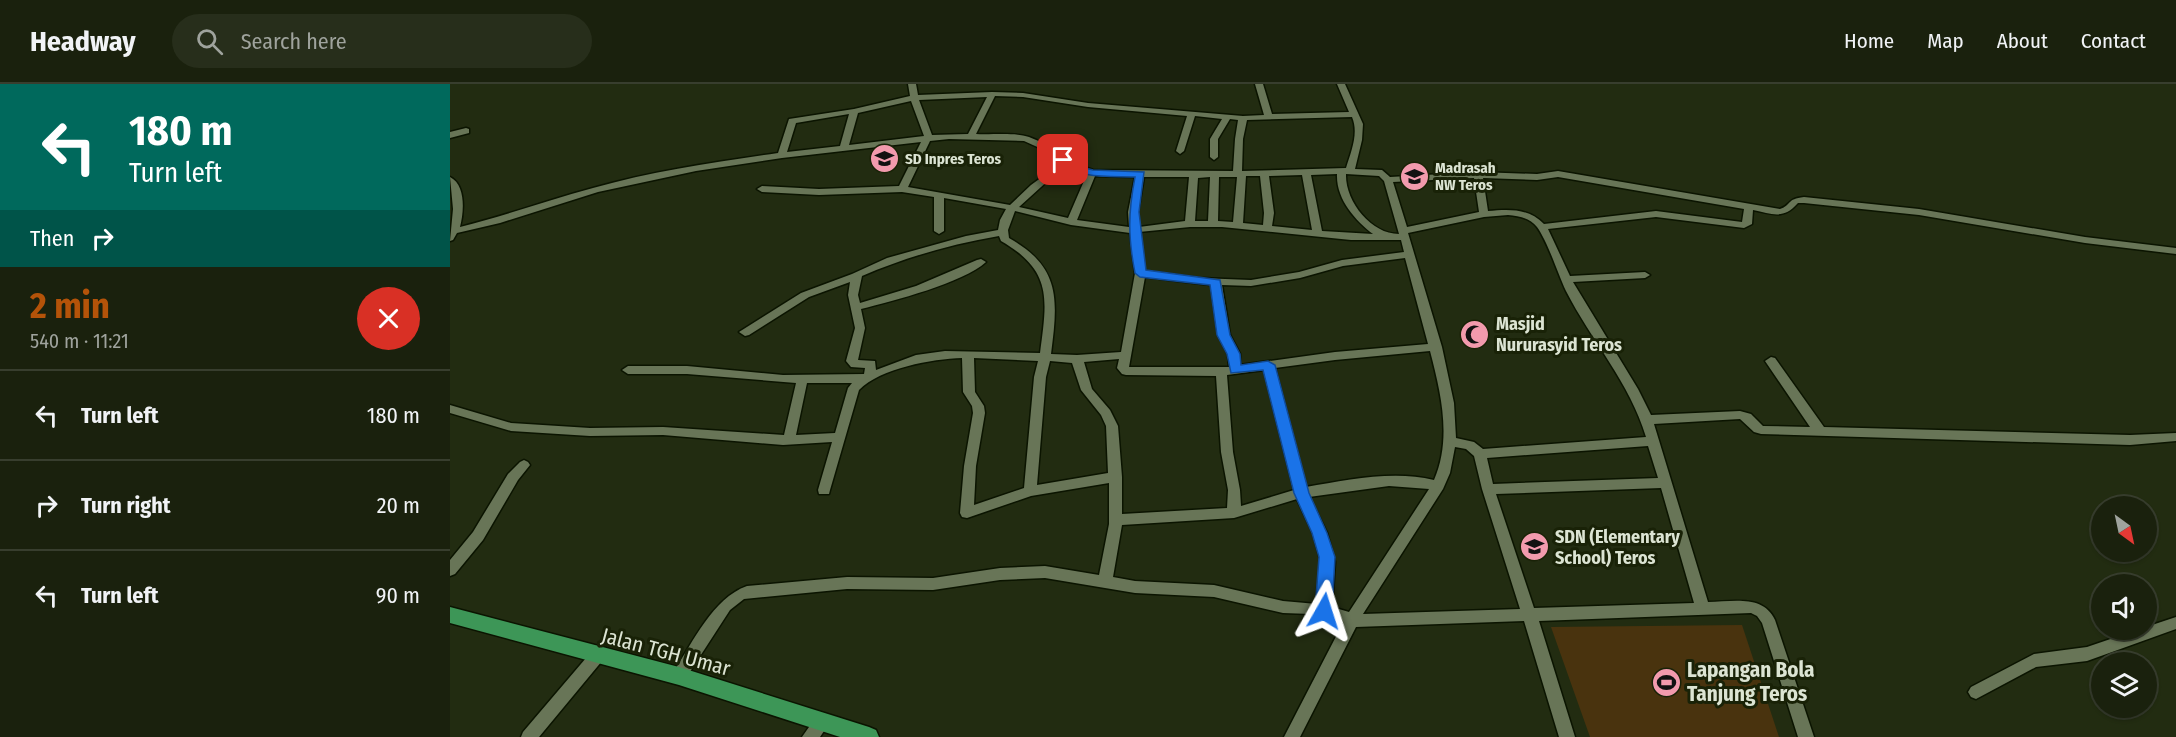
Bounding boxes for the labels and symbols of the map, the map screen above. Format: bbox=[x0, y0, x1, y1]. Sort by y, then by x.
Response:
pin bbox=[1037, 134, 1088, 185]
school or university icon: SD Inpres Teros bbox=[868, 143, 900, 175]
place label: SD Inpres Teros bbox=[905, 150, 1001, 168]
place label: Madrasah NW Teros bbox=[1435, 159, 1496, 194]
school or university icon: Madrasah NW Teros bbox=[1398, 161, 1430, 193]
place label: Masjid Nururasyid Teros bbox=[1496, 313, 1622, 356]
mosque icon: Masjid Nururasyid Teros bbox=[1459, 318, 1491, 350]
north arrow bbox=[2091, 496, 2157, 562]
place label: SDN (Elementary School) Teros bbox=[1555, 526, 1680, 569]
school or university icon: SDN (Elementary School) Teros bbox=[1518, 531, 1550, 563]
position arrow bbox=[1292, 579, 1356, 643]
street label: Jalan TGH Umar bbox=[599, 622, 734, 682]
place label: Lapangan Bola Tanjung Teros bbox=[1687, 657, 1815, 707]
sports icon: Lapangan Bola Tanjung Teros bbox=[1650, 666, 1682, 698]

